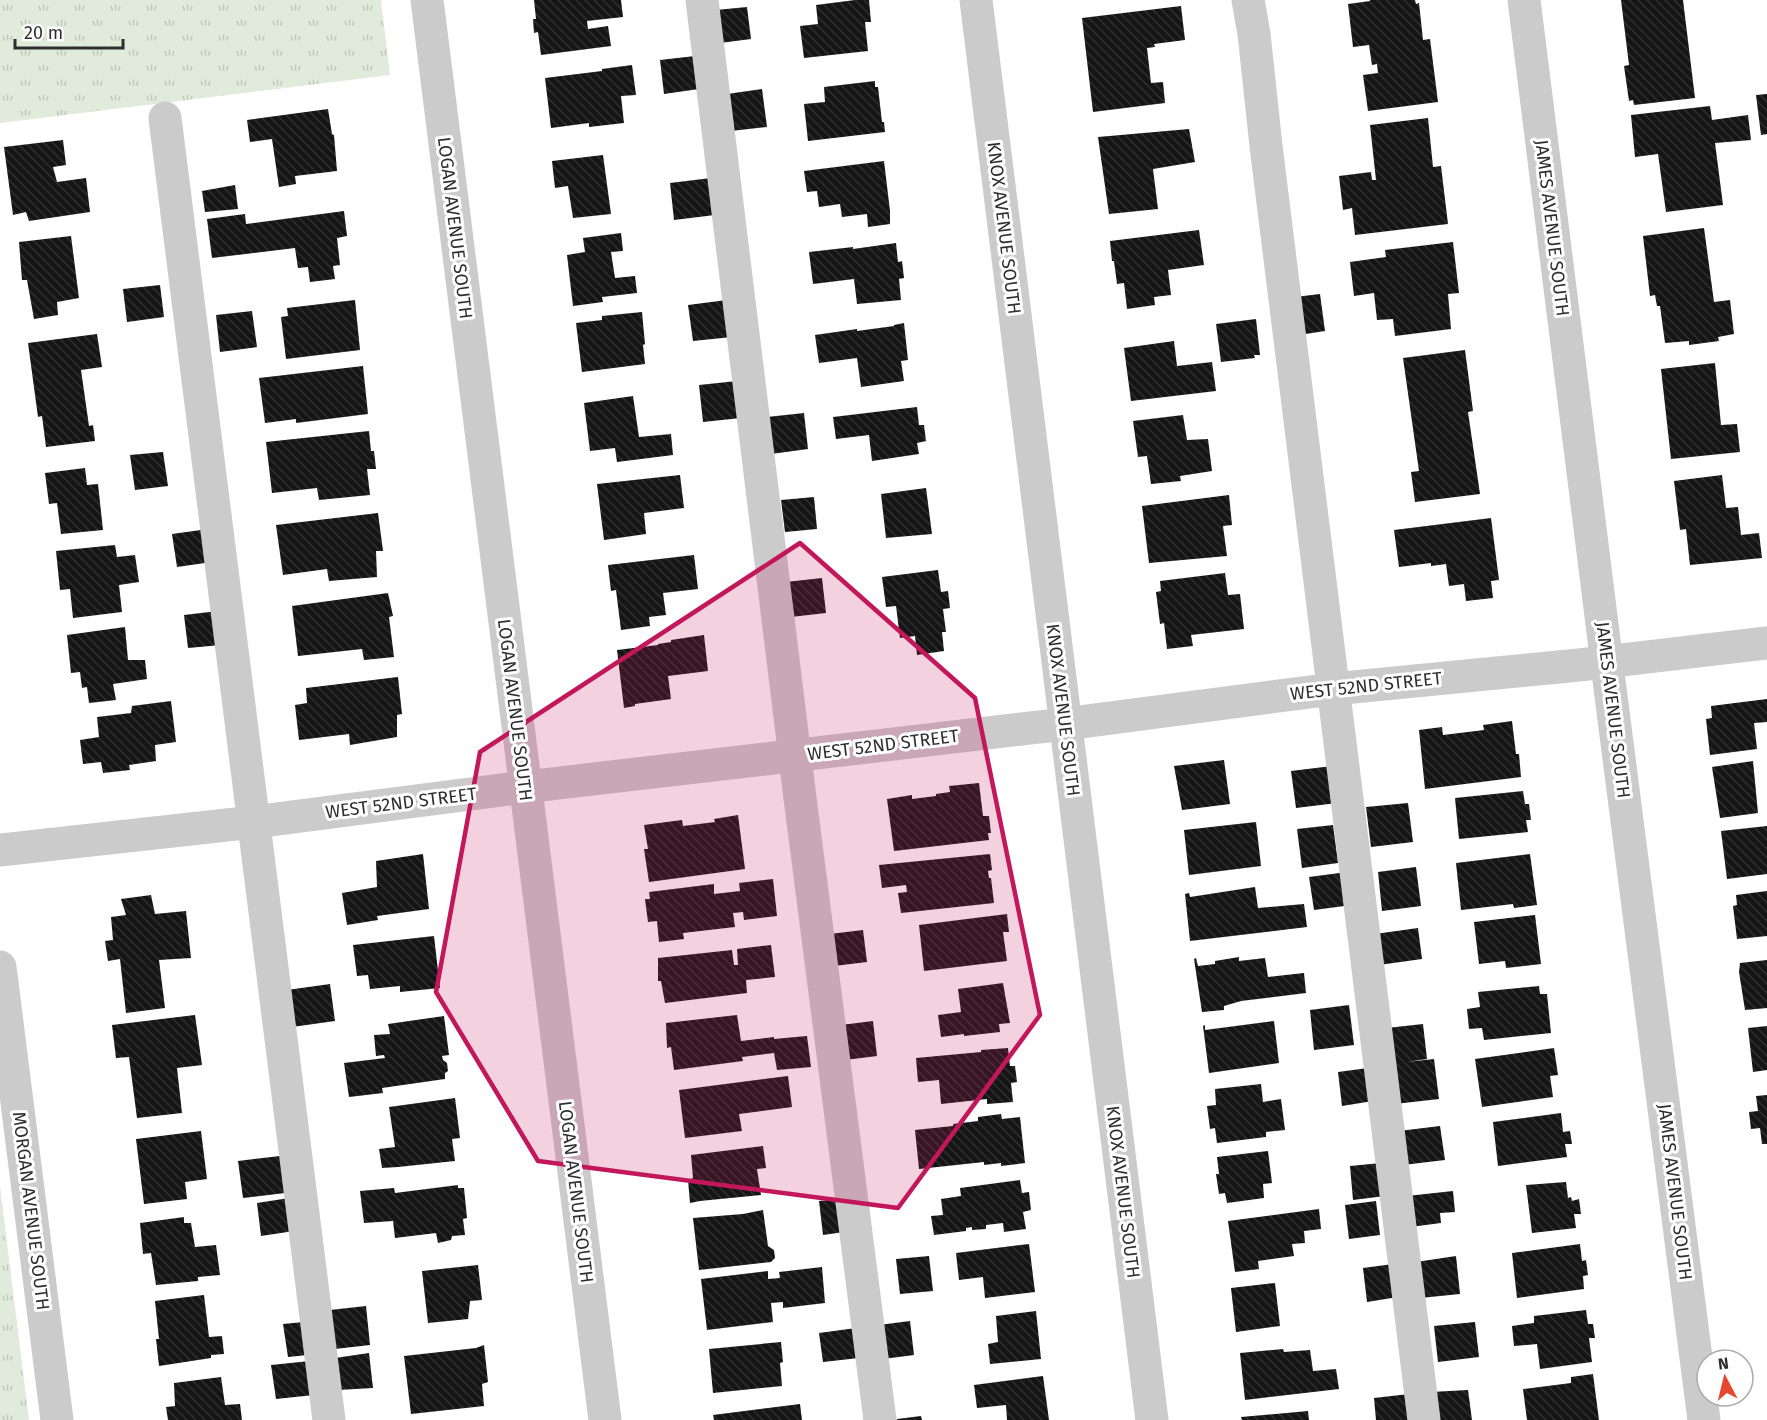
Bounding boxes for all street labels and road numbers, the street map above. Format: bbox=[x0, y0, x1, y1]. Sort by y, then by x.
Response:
street label: LOGAN AVENUE SOUTH bbox=[433, 136, 477, 320]
street label: JAMES AVENUE SOUTH bbox=[1530, 138, 1574, 318]
street label: KNOX AVENUE SOUTH bbox=[983, 140, 1025, 316]
street label: LOGAN AVENUE SOUTH bbox=[493, 618, 537, 802]
street label: JAMES AVENUE SOUTH bbox=[1591, 620, 1635, 800]
street label: KNOX AVENUE SOUTH bbox=[1042, 622, 1084, 798]
street label: WEST 52ND STREET bbox=[1289, 667, 1444, 705]
street label: WEST 52ND STREET bbox=[806, 725, 961, 765]
street label: WEST 52ND STREET bbox=[324, 783, 479, 823]
street label: LOGAN AVENUE SOUTH bbox=[554, 1100, 598, 1284]
street label: JAMES AVENUE SOUTH bbox=[1653, 1102, 1697, 1282]
street label: KNOX AVENUE SOUTH bbox=[1102, 1104, 1144, 1280]
street label: MORGAN AVENUE SOUTH bbox=[8, 1111, 54, 1311]

